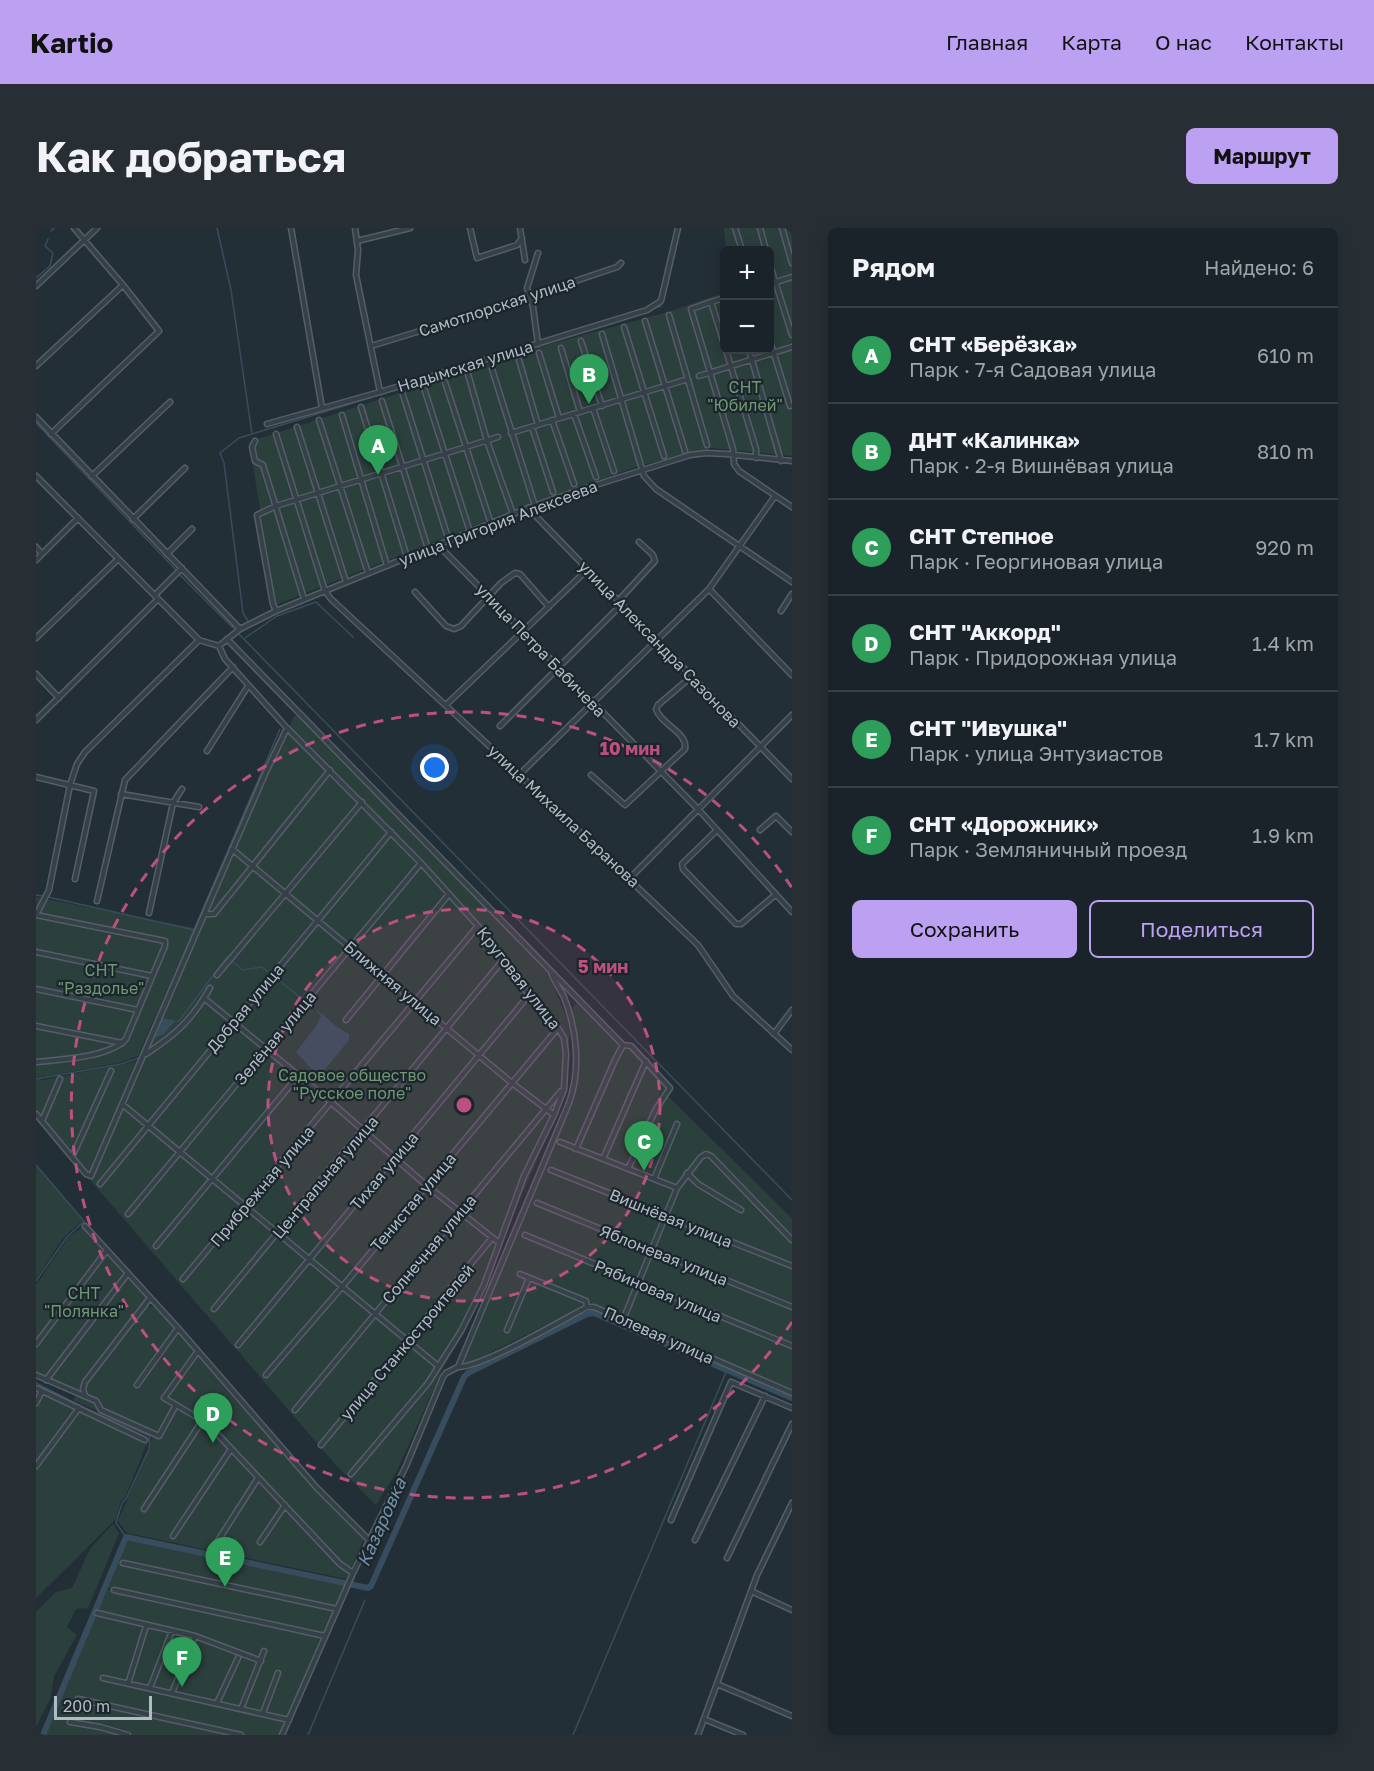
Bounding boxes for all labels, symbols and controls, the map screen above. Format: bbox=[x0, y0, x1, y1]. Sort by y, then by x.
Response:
text: Kartio bbox=[30, 26, 113, 59]
text: Главная bbox=[946, 29, 1028, 55]
text: Карта bbox=[1061, 29, 1122, 55]
text: О нас bbox=[1155, 29, 1212, 55]
text: Контакты bbox=[1245, 29, 1344, 55]
button: Маршрут bbox=[1186, 128, 1338, 184]
text: Как добраться bbox=[36, 131, 346, 181]
map controls bbox=[720, 246, 774, 354]
button: + bbox=[720, 246, 774, 300]
text: Рядом bbox=[852, 252, 935, 283]
text: Найдено: 6 bbox=[1204, 255, 1314, 279]
street label: Самотлорская улица bbox=[416, 271, 578, 341]
button: − bbox=[720, 300, 774, 354]
text: СНТ «Берёзка» bbox=[909, 330, 1077, 357]
street label: Надымская улица bbox=[395, 336, 535, 396]
text: A bbox=[864, 343, 879, 367]
text: 610 m bbox=[1257, 343, 1314, 367]
pin: B bbox=[570, 354, 608, 404]
text: Парк · 7-я Садовая улица bbox=[909, 357, 1156, 381]
park label: СНТ "Юбилей" bbox=[707, 377, 783, 415]
pin: A bbox=[358, 426, 398, 475]
text: ДНТ «Калинка» bbox=[909, 426, 1080, 453]
text: B bbox=[864, 439, 879, 463]
text: 810 m bbox=[1257, 439, 1314, 463]
text: Парк · 2-я Вишнёвая улица bbox=[909, 453, 1174, 477]
street label: улица Григория Алексеева bbox=[396, 476, 600, 570]
text: СНТ Степное bbox=[909, 522, 1054, 549]
text: C bbox=[864, 535, 879, 559]
text: 920 m bbox=[1255, 535, 1314, 559]
text: Парк · Георгиновая улица bbox=[909, 549, 1163, 573]
street label: улица Александра Сазонова bbox=[575, 556, 745, 732]
street label: улица Петра Бабичева bbox=[472, 579, 610, 721]
text: СНТ "Аккорд" bbox=[909, 618, 1061, 645]
text: D bbox=[864, 631, 879, 655]
text: 1.4 km bbox=[1252, 631, 1314, 655]
text: Парк · Придорожная улица bbox=[909, 645, 1177, 669]
text: СНТ "Ивушка" bbox=[909, 714, 1067, 741]
text: E bbox=[865, 727, 878, 751]
text: 1.7 km bbox=[1254, 727, 1314, 751]
text: 10 мин bbox=[600, 737, 660, 759]
street label: улица Михаила Баранова bbox=[484, 740, 644, 892]
text: Парк · улица Энтузиастов bbox=[909, 741, 1163, 765]
your location bbox=[420, 753, 449, 782]
text: СНТ «Дорожник» bbox=[909, 810, 1098, 837]
text: F bbox=[866, 823, 877, 847]
text: 1.9 km bbox=[1252, 823, 1314, 847]
text: Парк · Земляничный проезд bbox=[909, 837, 1187, 861]
button: Сохранить bbox=[852, 900, 1077, 958]
button: Поделиться bbox=[1089, 900, 1314, 958]
street label: Круговая улица bbox=[473, 923, 565, 1033]
street label: Ближняя улица bbox=[340, 936, 446, 1030]
text: 5 мин bbox=[578, 955, 628, 977]
park label: СНТ "Раздолье" bbox=[58, 960, 144, 998]
street label: Добрая улица bbox=[202, 960, 288, 1056]
street label: Зелёная улица bbox=[230, 987, 320, 1089]
park label: Садовое общество "Русское поле" bbox=[278, 1065, 426, 1103]
centre of rings bbox=[454, 1095, 474, 1115]
street label: Центральная улица bbox=[268, 1111, 382, 1243]
street label: Прибрежная улица bbox=[206, 1122, 318, 1250]
pin: C bbox=[624, 1122, 664, 1171]
street label: Тихая улица bbox=[346, 1128, 422, 1214]
street label: Тенистая улица bbox=[366, 1149, 460, 1255]
street label: Вишнёвая улица bbox=[607, 1184, 735, 1252]
street label: Солнечная улица bbox=[377, 1190, 481, 1308]
street label: Яблоневая улица bbox=[597, 1220, 731, 1290]
street label: Рябиновая улица bbox=[591, 1255, 725, 1327]
street label: улица Станкостроителей bbox=[336, 1260, 478, 1424]
park label: СНТ "Полянка" bbox=[44, 1283, 124, 1321]
street label: Полевая улица bbox=[601, 1302, 717, 1368]
pin: D bbox=[194, 1394, 232, 1443]
water label: Казаровка bbox=[352, 1474, 411, 1570]
pin: E bbox=[206, 1538, 244, 1587]
pin: F bbox=[162, 1638, 202, 1687]
scale bar bbox=[54, 1693, 152, 1720]
text: 200 m bbox=[63, 1696, 110, 1716]

